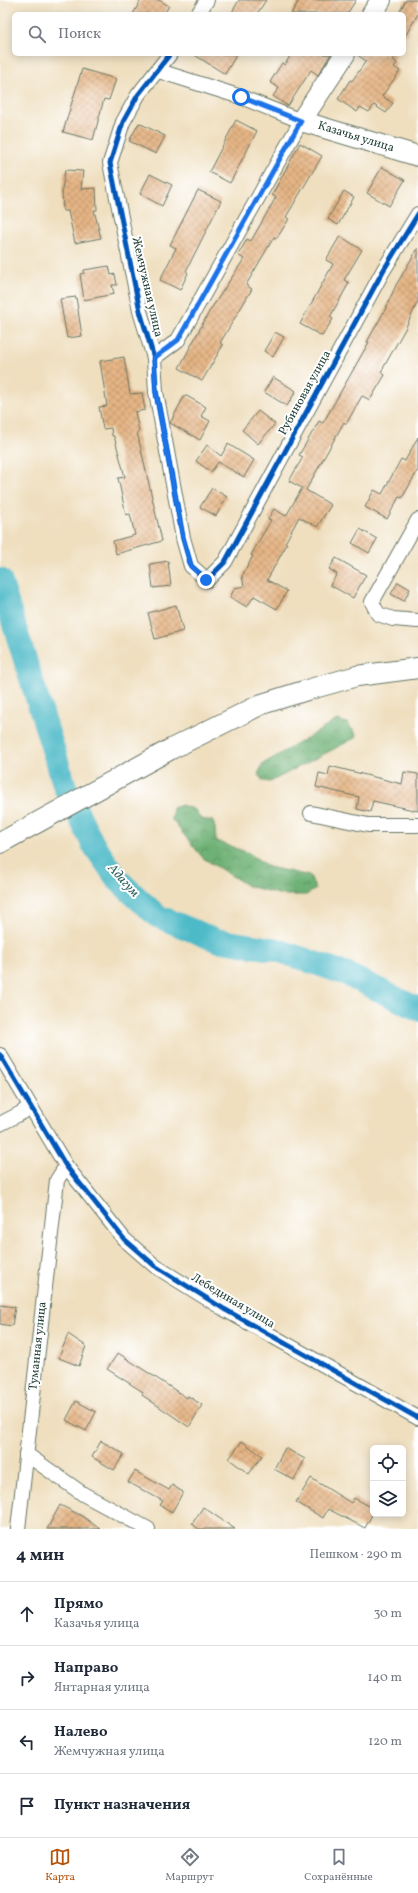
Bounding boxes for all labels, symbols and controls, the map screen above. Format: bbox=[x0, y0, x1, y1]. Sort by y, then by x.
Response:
search box bbox=[12, 12, 406, 56]
icon: search bbox=[26, 23, 48, 45]
text: Поиск bbox=[58, 24, 101, 45]
route start bbox=[232, 88, 250, 106]
street label: Казачья улица bbox=[316, 118, 396, 156]
street label: Жемчужная улица bbox=[128, 235, 166, 339]
street label: Рубиновая улица bbox=[275, 348, 335, 438]
route end bbox=[197, 571, 215, 589]
water label: Адагум bbox=[102, 859, 143, 902]
street label: Лебединая улица bbox=[188, 1270, 278, 1332]
street label: Туманная улица bbox=[25, 1301, 51, 1391]
map controls bbox=[370, 1445, 406, 1517]
button: locate bbox=[370, 1445, 406, 1481]
button: layers bbox=[370, 1481, 406, 1517]
text: 4 мин bbox=[16, 1544, 64, 1567]
text: Пешком · 290 m bbox=[310, 1546, 402, 1564]
text: Прямо bbox=[54, 1594, 103, 1615]
icon: ahead bbox=[16, 1603, 38, 1625]
text: 30 m bbox=[374, 1605, 402, 1623]
text: Казачья улица bbox=[54, 1615, 140, 1633]
text: Направо bbox=[54, 1658, 118, 1679]
icon: right bbox=[16, 1667, 38, 1689]
text: 140 m bbox=[368, 1669, 402, 1687]
text: Янтарная улица bbox=[54, 1679, 150, 1697]
text: Налево bbox=[54, 1722, 108, 1743]
icon: left bbox=[16, 1731, 38, 1753]
text: 120 m bbox=[368, 1733, 402, 1751]
text: Жемчужная улица bbox=[54, 1743, 165, 1761]
icon: arrive bbox=[16, 1795, 38, 1817]
text: Пункт назначения bbox=[54, 1795, 190, 1816]
tab: Карта bbox=[45, 1846, 75, 1885]
tab: Маршрут bbox=[165, 1846, 214, 1885]
tab: Сохранённые bbox=[304, 1846, 373, 1885]

